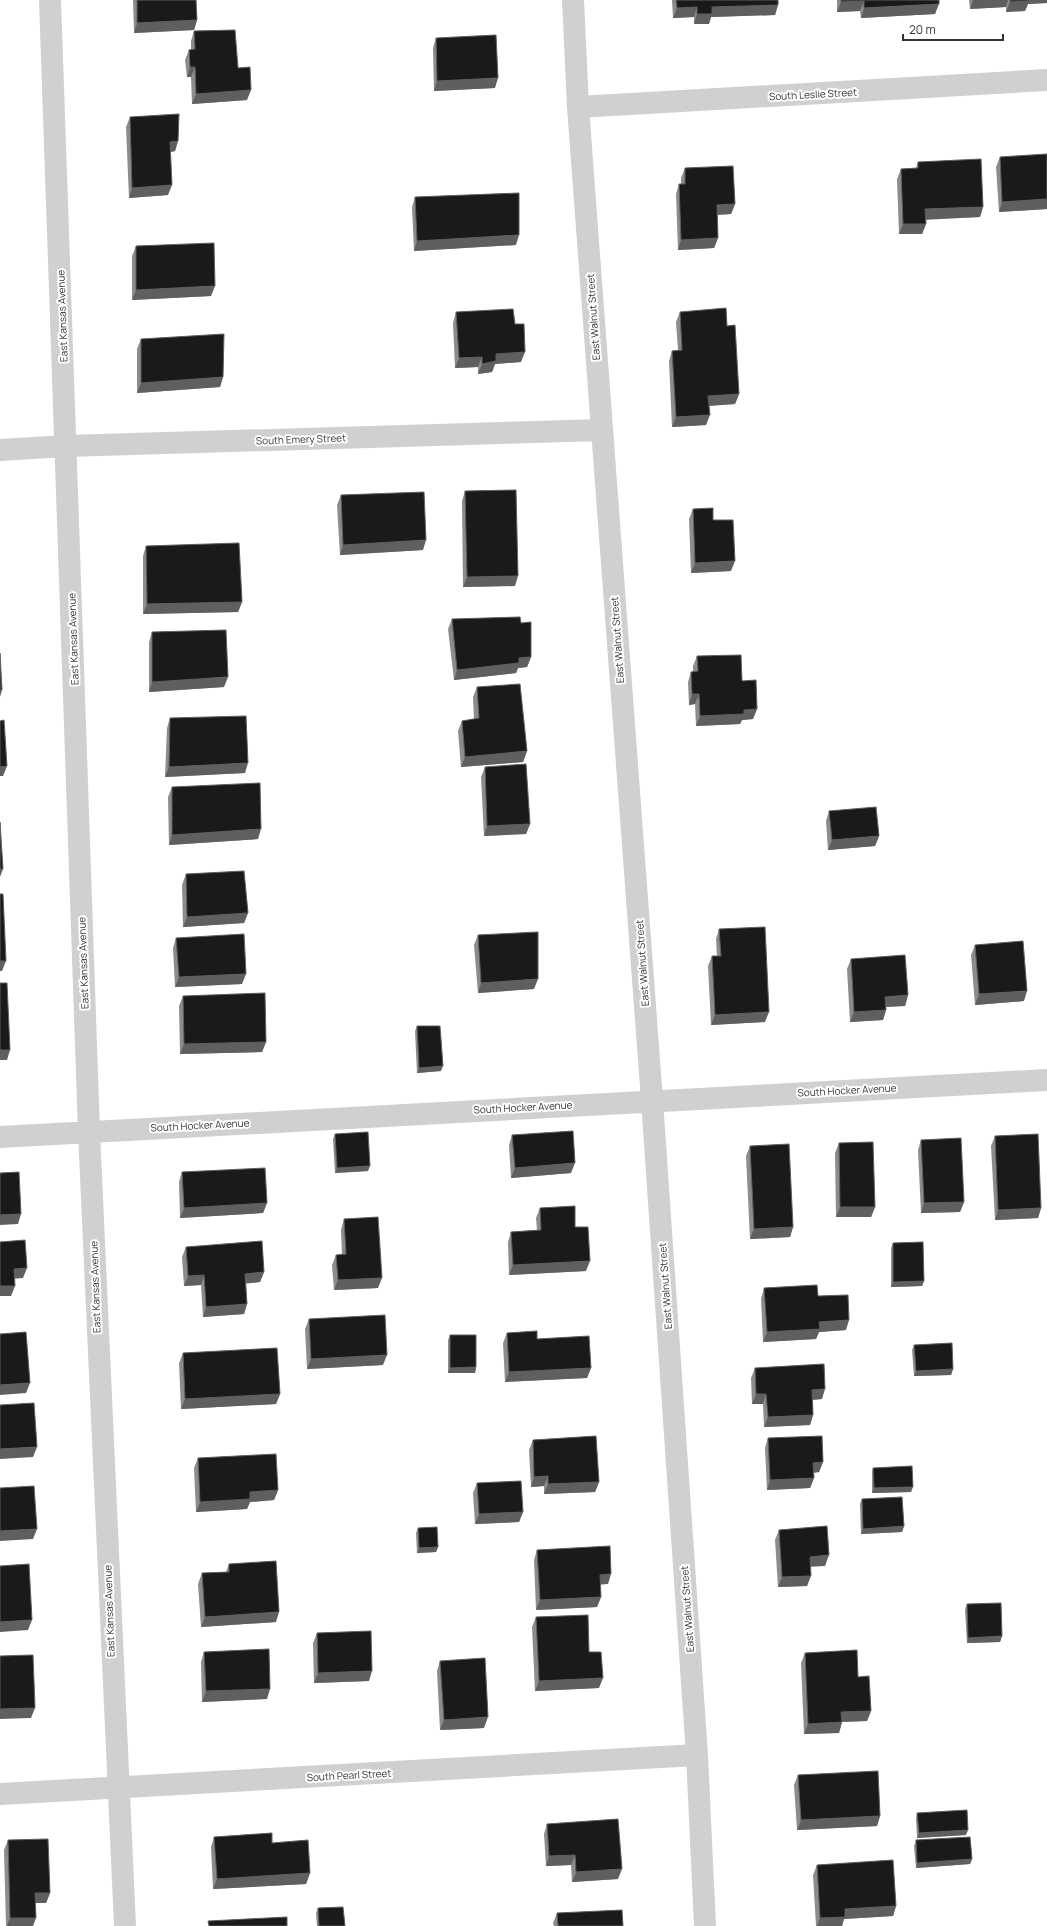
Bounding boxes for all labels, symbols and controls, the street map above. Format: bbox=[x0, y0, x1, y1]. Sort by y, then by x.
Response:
scale bar bbox=[903, 16, 1003, 42]
text: 20 m bbox=[909, 21, 936, 38]
street label: South Leslie Street bbox=[769, 85, 857, 103]
street label: East Kansas Avenue bbox=[53, 270, 71, 362]
street label: East Walnut Street bbox=[583, 273, 603, 361]
street label: South Emery Street bbox=[256, 430, 346, 448]
street label: East Kansas Avenue bbox=[64, 593, 82, 685]
street label: East Walnut Street bbox=[607, 596, 627, 684]
street label: East Kansas Avenue bbox=[74, 917, 92, 1009]
street label: East Walnut Street bbox=[632, 919, 652, 1007]
street label: South Hocker Avenue bbox=[797, 1080, 897, 1100]
street label: South Hocker Avenue bbox=[473, 1097, 573, 1117]
street label: South Hocker Avenue bbox=[150, 1115, 250, 1135]
street label: East Kansas Avenue bbox=[86, 1241, 104, 1333]
street label: East Walnut Street bbox=[655, 1242, 675, 1330]
street label: East Kansas Avenue bbox=[100, 1565, 118, 1657]
street label: East Walnut Street bbox=[677, 1565, 697, 1653]
street label: South Pearl Street bbox=[306, 1766, 392, 1784]

